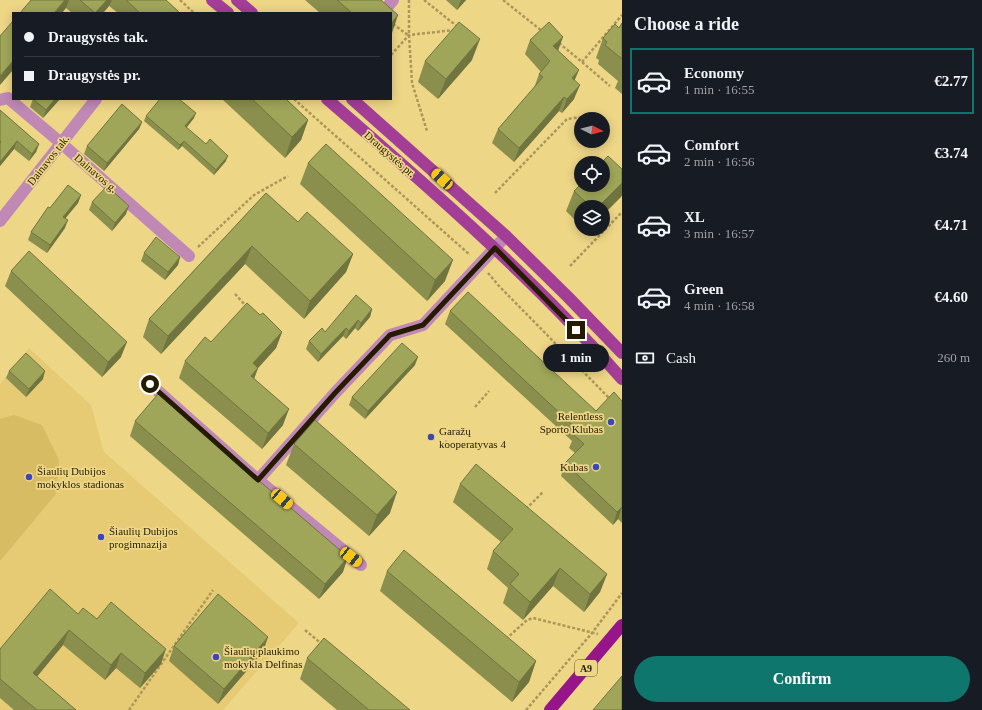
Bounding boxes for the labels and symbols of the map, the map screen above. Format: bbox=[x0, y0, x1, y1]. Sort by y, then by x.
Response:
north arrow bbox=[574, 112, 610, 148]
street label: Draugystės pr. bbox=[362, 129, 418, 180]
street label: Dainavos tak. bbox=[25, 132, 72, 188]
street label: Dainavos g. bbox=[72, 151, 120, 195]
car bbox=[429, 167, 455, 191]
route end bbox=[567, 321, 585, 339]
callout: 1 min bbox=[543, 344, 609, 372]
route start bbox=[141, 375, 159, 393]
place label: Relentless Sporto Klubas bbox=[540, 410, 603, 435]
marker: Relentless Sporto Klubas bbox=[606, 417, 616, 427]
place label: Garažų kooperatyvas 4 bbox=[439, 425, 506, 450]
marker: Garažų kooperatyvas 4 bbox=[426, 432, 436, 442]
place label: Kubas bbox=[560, 461, 588, 473]
marker: Kubas bbox=[591, 462, 601, 472]
place label: Šiaulių Dubijos mokyklos stadionas bbox=[37, 465, 124, 490]
marker: Šiaulių Dubijos mokyklos stadionas bbox=[24, 472, 34, 482]
car bbox=[269, 487, 295, 511]
place label: Šiaulių Dubijos progimnazija bbox=[109, 525, 178, 550]
marker: Šiaulių Dubijos progimnazija bbox=[96, 532, 106, 542]
car bbox=[338, 545, 364, 569]
place label: Šiaulių plaukimo mokykla Delfinas bbox=[224, 645, 303, 670]
marker: Šiaulių plaukimo mokykla Delfinas bbox=[211, 652, 221, 662]
road number: A9 bbox=[575, 660, 597, 676]

